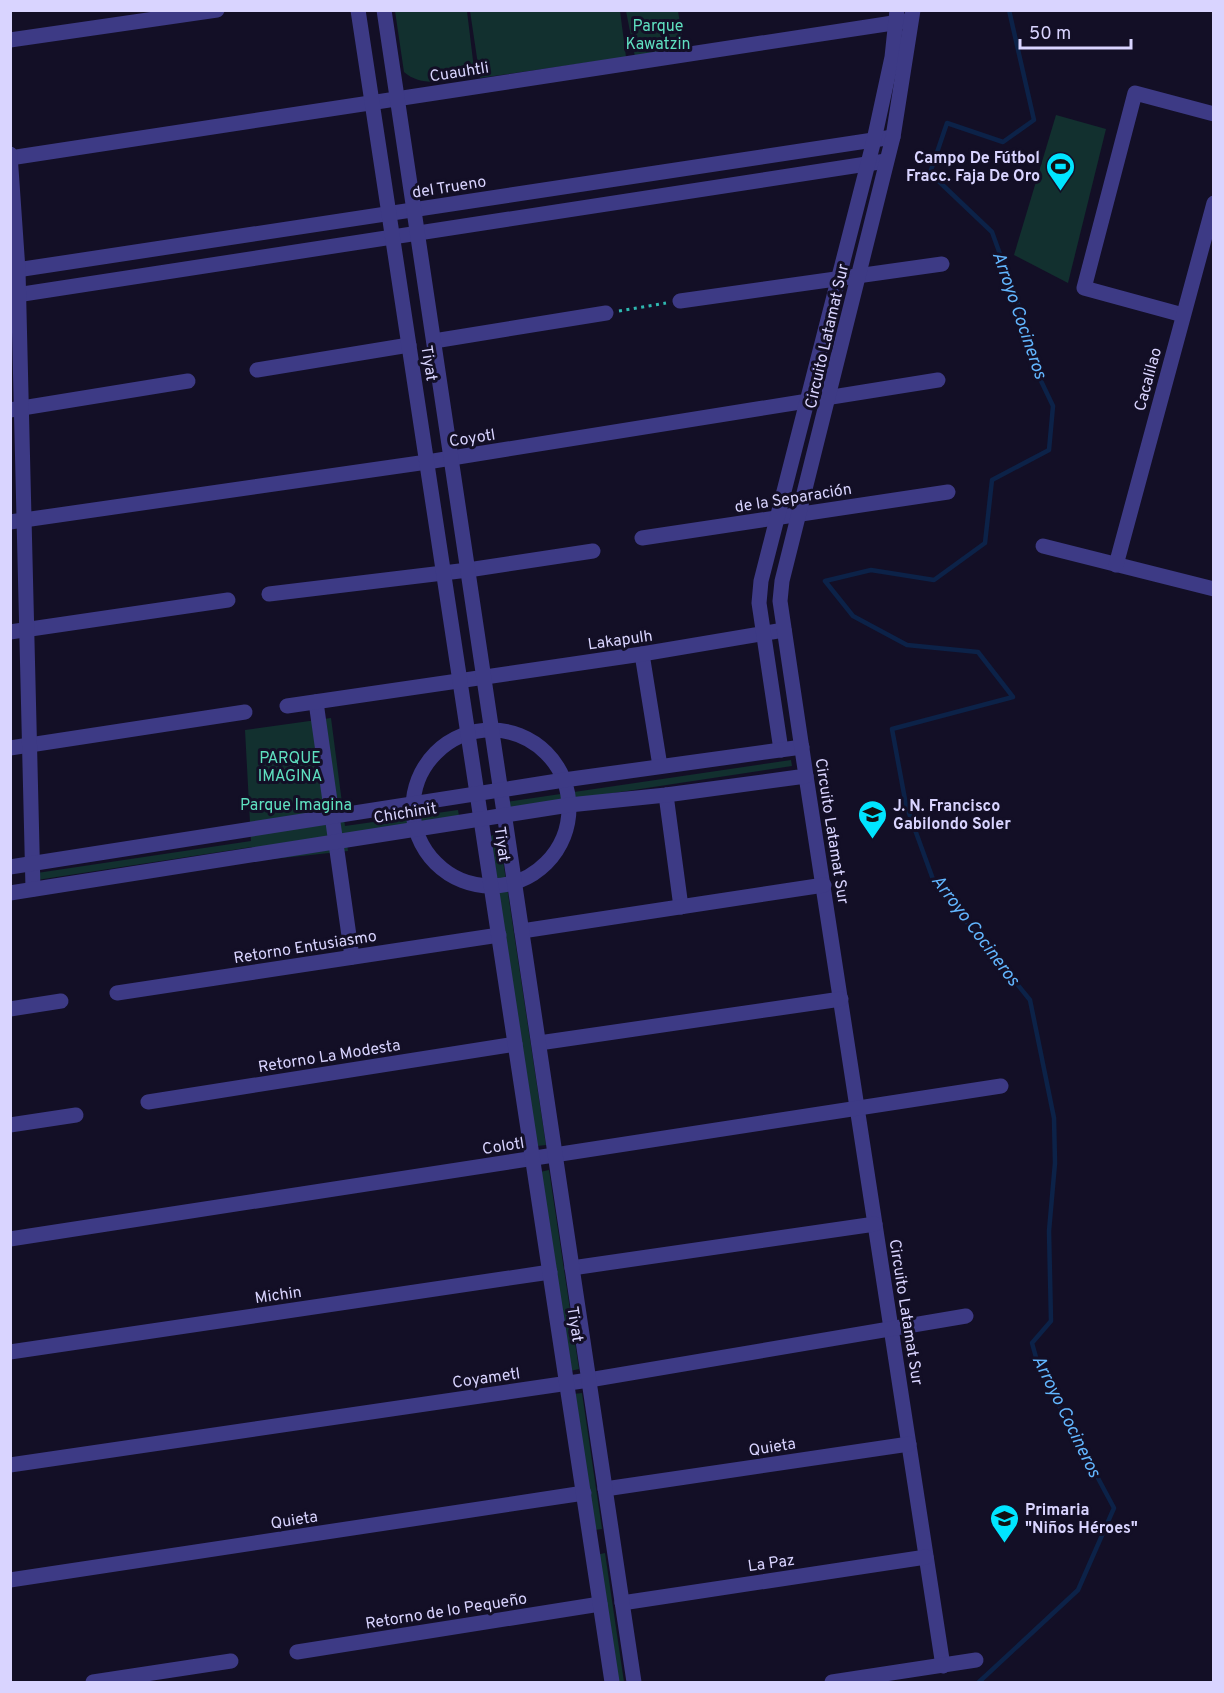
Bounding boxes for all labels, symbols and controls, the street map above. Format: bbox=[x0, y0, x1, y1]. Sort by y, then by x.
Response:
scale bar bbox=[1020, 12, 1131, 50]
park label: Parque Kawatzin bbox=[625, 17, 691, 55]
text: 50 m bbox=[1029, 23, 1071, 46]
street label: Cuauhtli bbox=[428, 58, 490, 88]
place label: Campo De Fútbol Fracc. Faja De Oro bbox=[906, 149, 1040, 187]
sports icon: Campo De Fútbol Fracc. Faja De Oro bbox=[1045, 150, 1077, 192]
street label: del Trueno bbox=[411, 172, 488, 204]
water label: Arroyo Cocineros bbox=[986, 249, 1051, 383]
street label: Circuito Latamat Sur bbox=[802, 262, 854, 411]
street label: Tiyat bbox=[415, 344, 441, 383]
street label: Cacalilao bbox=[1131, 345, 1167, 414]
street label: Coyotl bbox=[448, 425, 497, 452]
street label: de la Separación bbox=[733, 480, 853, 518]
street label: Lakapulh bbox=[587, 627, 654, 655]
park label: PARQUE IMAGINA bbox=[258, 749, 322, 787]
street label: Circuito Latamat Sur bbox=[810, 757, 852, 906]
park label: Parque Imagina bbox=[240, 796, 352, 816]
place label: J. N. Francisco Gabilondo Soler bbox=[893, 797, 1011, 835]
school or university icon: J. N. Francisco Gabilondo Soler bbox=[856, 798, 888, 840]
street label: Chichinit bbox=[372, 799, 438, 829]
street label: Tiyat bbox=[489, 825, 513, 863]
water label: Arroyo Cocineros bbox=[925, 871, 1025, 992]
street label: Retorno Entusiasmo bbox=[232, 927, 378, 969]
street label: Retorno La Modesta bbox=[257, 1036, 402, 1078]
street label: Colotl bbox=[481, 1134, 526, 1160]
street label: Circuito Latamat Sur bbox=[884, 1238, 926, 1387]
street label: Michin bbox=[254, 1283, 303, 1309]
street label: Tiyat bbox=[561, 1305, 587, 1344]
water label: Arroyo Cocineros bbox=[1026, 1352, 1106, 1482]
street label: Coyametl bbox=[451, 1364, 521, 1394]
street label: Quieta bbox=[747, 1434, 797, 1462]
place label: Primaria "Niños Héroes" bbox=[1025, 1501, 1138, 1539]
school or university icon: Primaria "Niños Héroes" bbox=[988, 1502, 1020, 1544]
street label: Quieta bbox=[269, 1507, 319, 1535]
street label: La Paz bbox=[746, 1551, 796, 1577]
street label: Retorno de lo Pequeño bbox=[364, 1589, 529, 1635]

